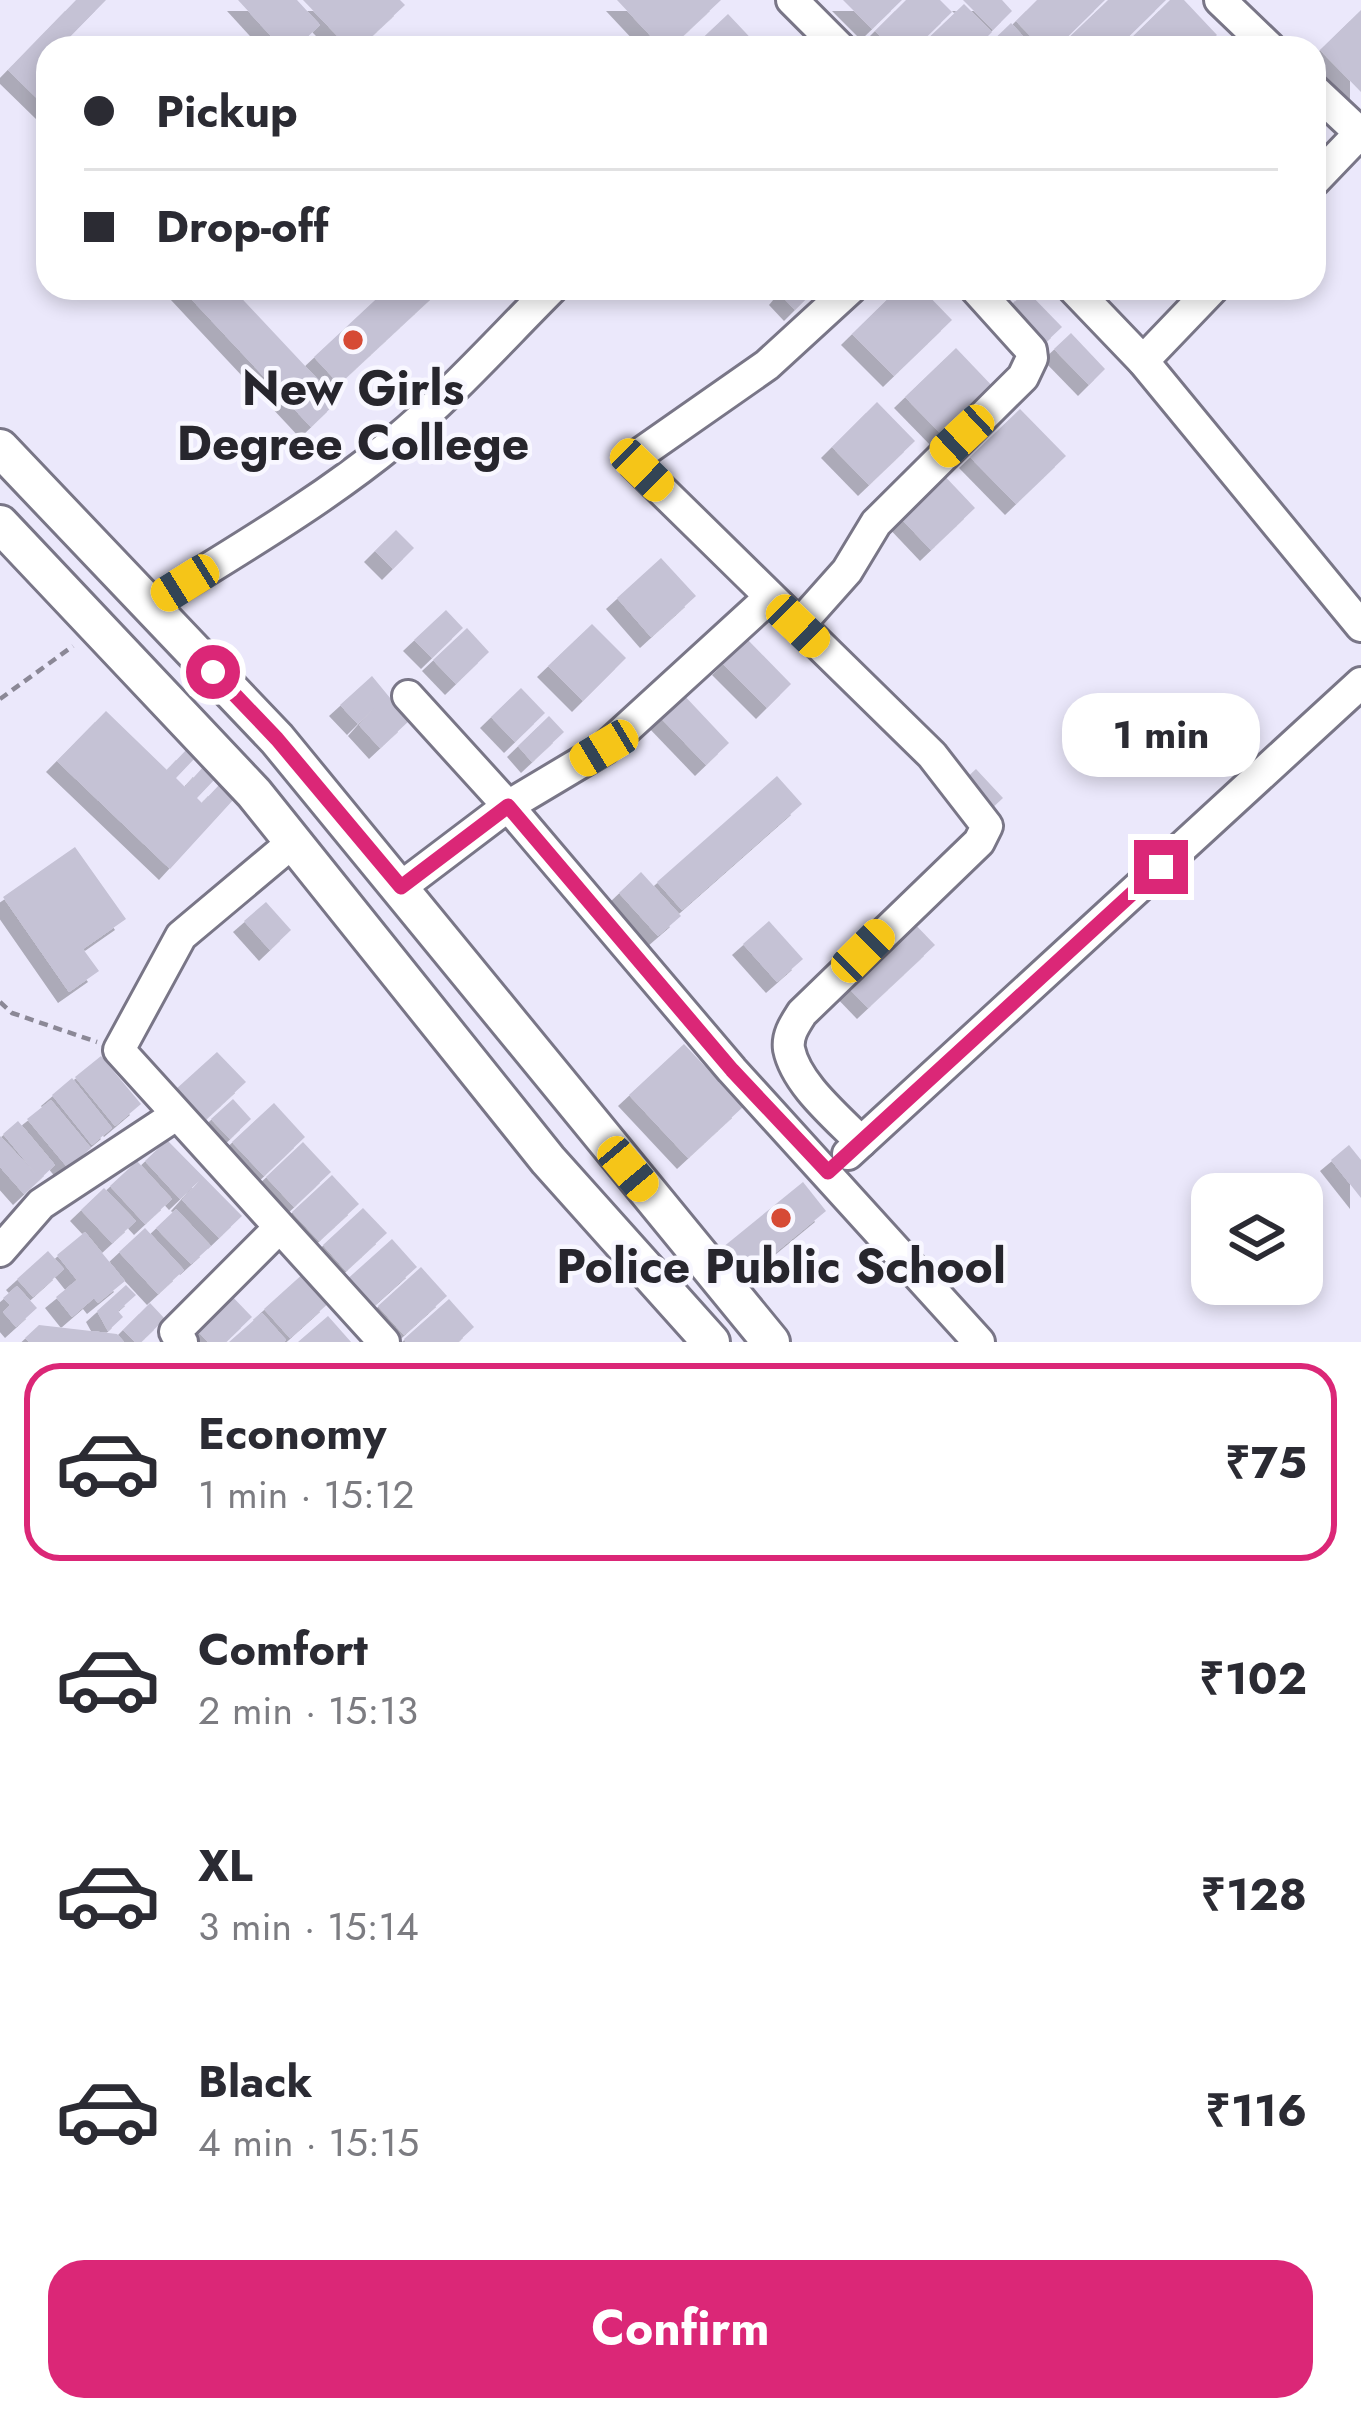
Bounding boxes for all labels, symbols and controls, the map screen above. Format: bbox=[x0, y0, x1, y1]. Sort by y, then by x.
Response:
text: Pickup bbox=[156, 79, 298, 144]
text: Drop-off bbox=[156, 194, 329, 259]
marker: New Girls Degree College bbox=[340, 327, 366, 353]
place label: New Girls Degree College bbox=[177, 354, 529, 478]
car bbox=[923, 398, 1001, 474]
car bbox=[604, 432, 680, 508]
car bbox=[145, 549, 225, 617]
car bbox=[760, 588, 836, 664]
route start bbox=[186, 645, 240, 699]
callout: 1 min bbox=[1062, 693, 1260, 777]
text: 1 min bbox=[1113, 706, 1209, 763]
car bbox=[564, 714, 644, 782]
route end bbox=[1134, 840, 1188, 894]
car bbox=[825, 913, 901, 989]
car bbox=[591, 1130, 665, 1208]
map controls bbox=[1191, 1173, 1323, 1305]
button: layers bbox=[1191, 1173, 1323, 1305]
marker: Police Public School bbox=[768, 1205, 794, 1231]
place label: Police Public School bbox=[556, 1232, 1006, 1301]
text: Economy bbox=[198, 1401, 386, 1466]
icon: car bbox=[54, 1408, 162, 1516]
text: ₹75 bbox=[1225, 1430, 1307, 1495]
text: 1 min · 15:12 bbox=[198, 1466, 414, 1523]
text: Comfort bbox=[198, 1617, 368, 1682]
icon: car bbox=[54, 1624, 162, 1732]
text: ₹102 bbox=[1199, 1646, 1307, 1711]
text: 2 min · 15:13 bbox=[198, 1682, 418, 1739]
text: XL bbox=[198, 1833, 253, 1898]
icon: car bbox=[54, 1840, 162, 1948]
text: ₹128 bbox=[1201, 1862, 1307, 1927]
text: 3 min · 15:14 bbox=[198, 1898, 419, 1955]
text: Black bbox=[198, 2049, 312, 2114]
icon: car bbox=[54, 2056, 162, 2164]
text: ₹116 bbox=[1205, 2078, 1307, 2143]
text: 4 min · 15:15 bbox=[198, 2114, 419, 2171]
button: Confirm bbox=[48, 2260, 1313, 2398]

